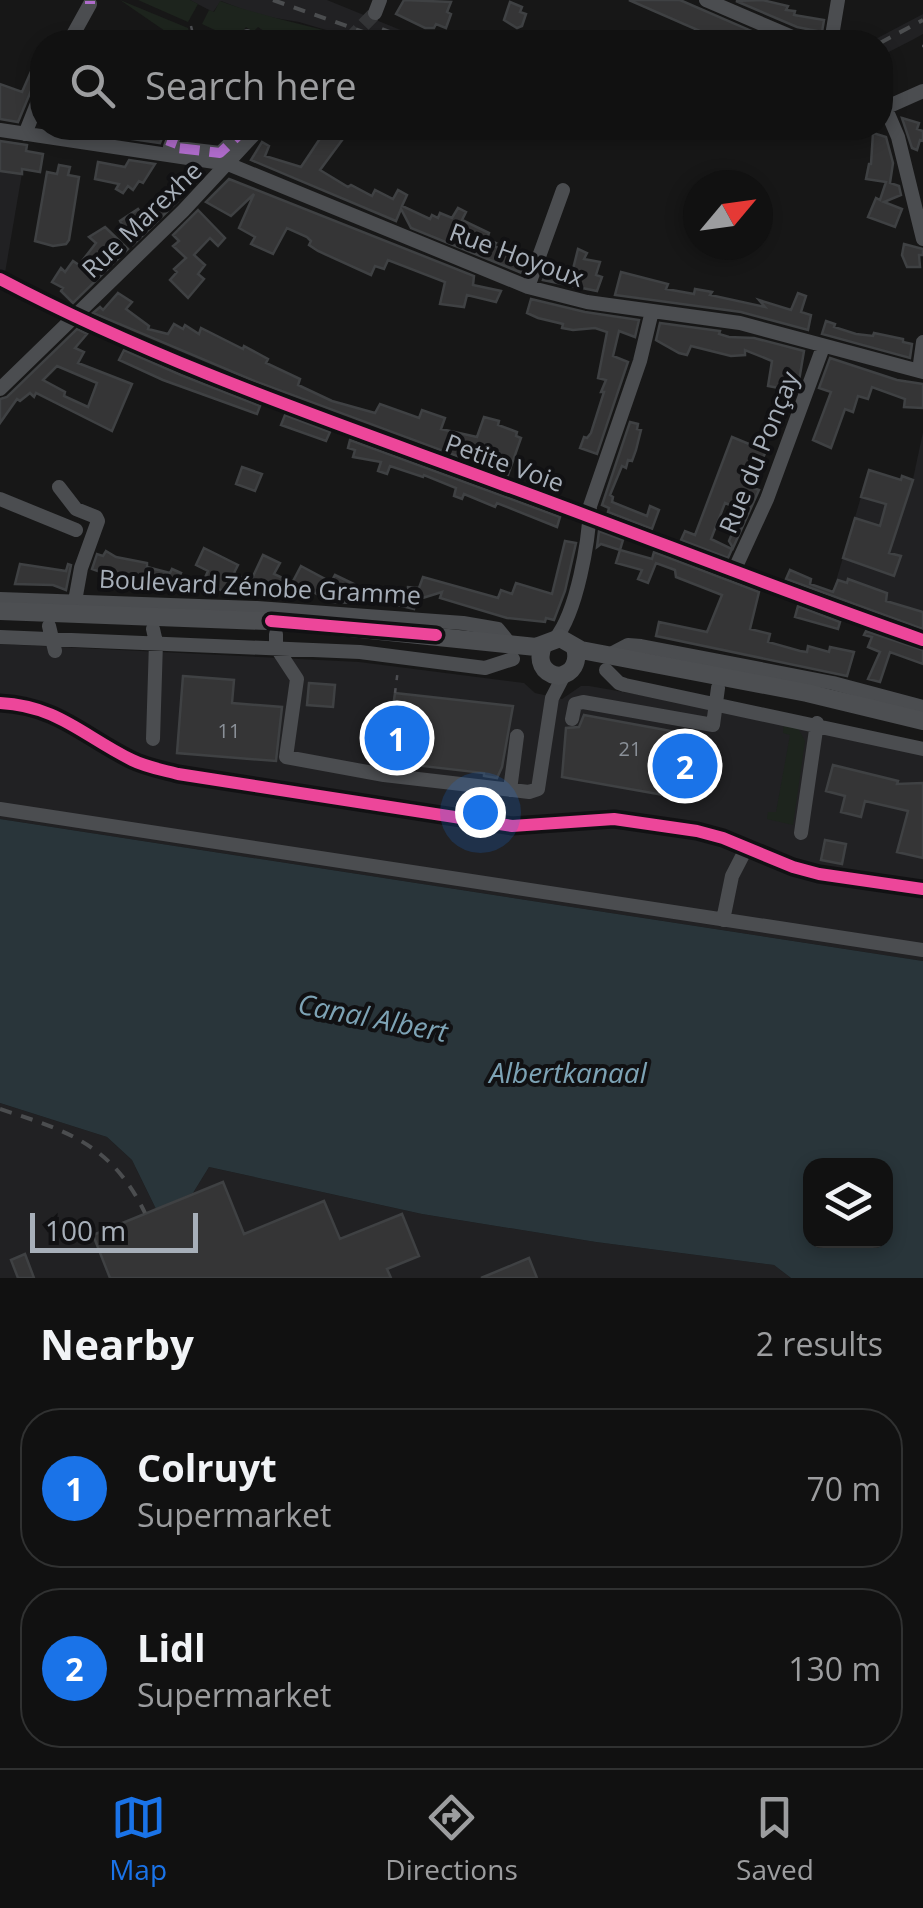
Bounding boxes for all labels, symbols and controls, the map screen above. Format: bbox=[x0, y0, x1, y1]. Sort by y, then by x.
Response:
search box bbox=[30, 30, 893, 140]
icon: search bbox=[65, 58, 120, 113]
text: Search here bbox=[145, 59, 357, 111]
street label: Rue Marexhe bbox=[74, 153, 208, 285]
north arrow bbox=[683, 170, 773, 260]
street label: Rue Hoyoux bbox=[445, 214, 589, 294]
street label: Rue du Ponçay bbox=[710, 365, 806, 538]
street label: Petite Voie bbox=[441, 425, 569, 499]
street label: Boulevard Zénobe Gramme bbox=[98, 561, 422, 611]
pin: 1 bbox=[364, 700, 430, 776]
house number: 11 bbox=[218, 717, 240, 744]
pin: 2 bbox=[652, 728, 718, 804]
house number: 21 bbox=[619, 735, 641, 762]
your location bbox=[455, 787, 506, 838]
water label: Canal Albert bbox=[295, 984, 453, 1050]
water label: Albertkanaal bbox=[487, 1053, 648, 1091]
map controls bbox=[803, 1158, 893, 1248]
button: layers bbox=[803, 1158, 893, 1248]
scale bar bbox=[30, 1208, 198, 1252]
text: 100 m bbox=[45, 1211, 126, 1249]
text: Nearby bbox=[40, 1315, 194, 1372]
text: 2 results bbox=[756, 1322, 883, 1365]
text: Colruyt bbox=[137, 1441, 277, 1493]
text: 1 bbox=[65, 1467, 84, 1510]
text: 70 m bbox=[806, 1467, 881, 1510]
text: Supermarket bbox=[137, 1493, 331, 1536]
text: Lidl bbox=[137, 1621, 206, 1673]
text: 2 bbox=[65, 1647, 84, 1690]
text: 130 m bbox=[788, 1647, 881, 1690]
text: Supermarket bbox=[137, 1673, 331, 1716]
tab: Map bbox=[109, 1790, 167, 1888]
tab: Directions bbox=[385, 1790, 518, 1888]
tab: Saved bbox=[736, 1790, 814, 1888]

